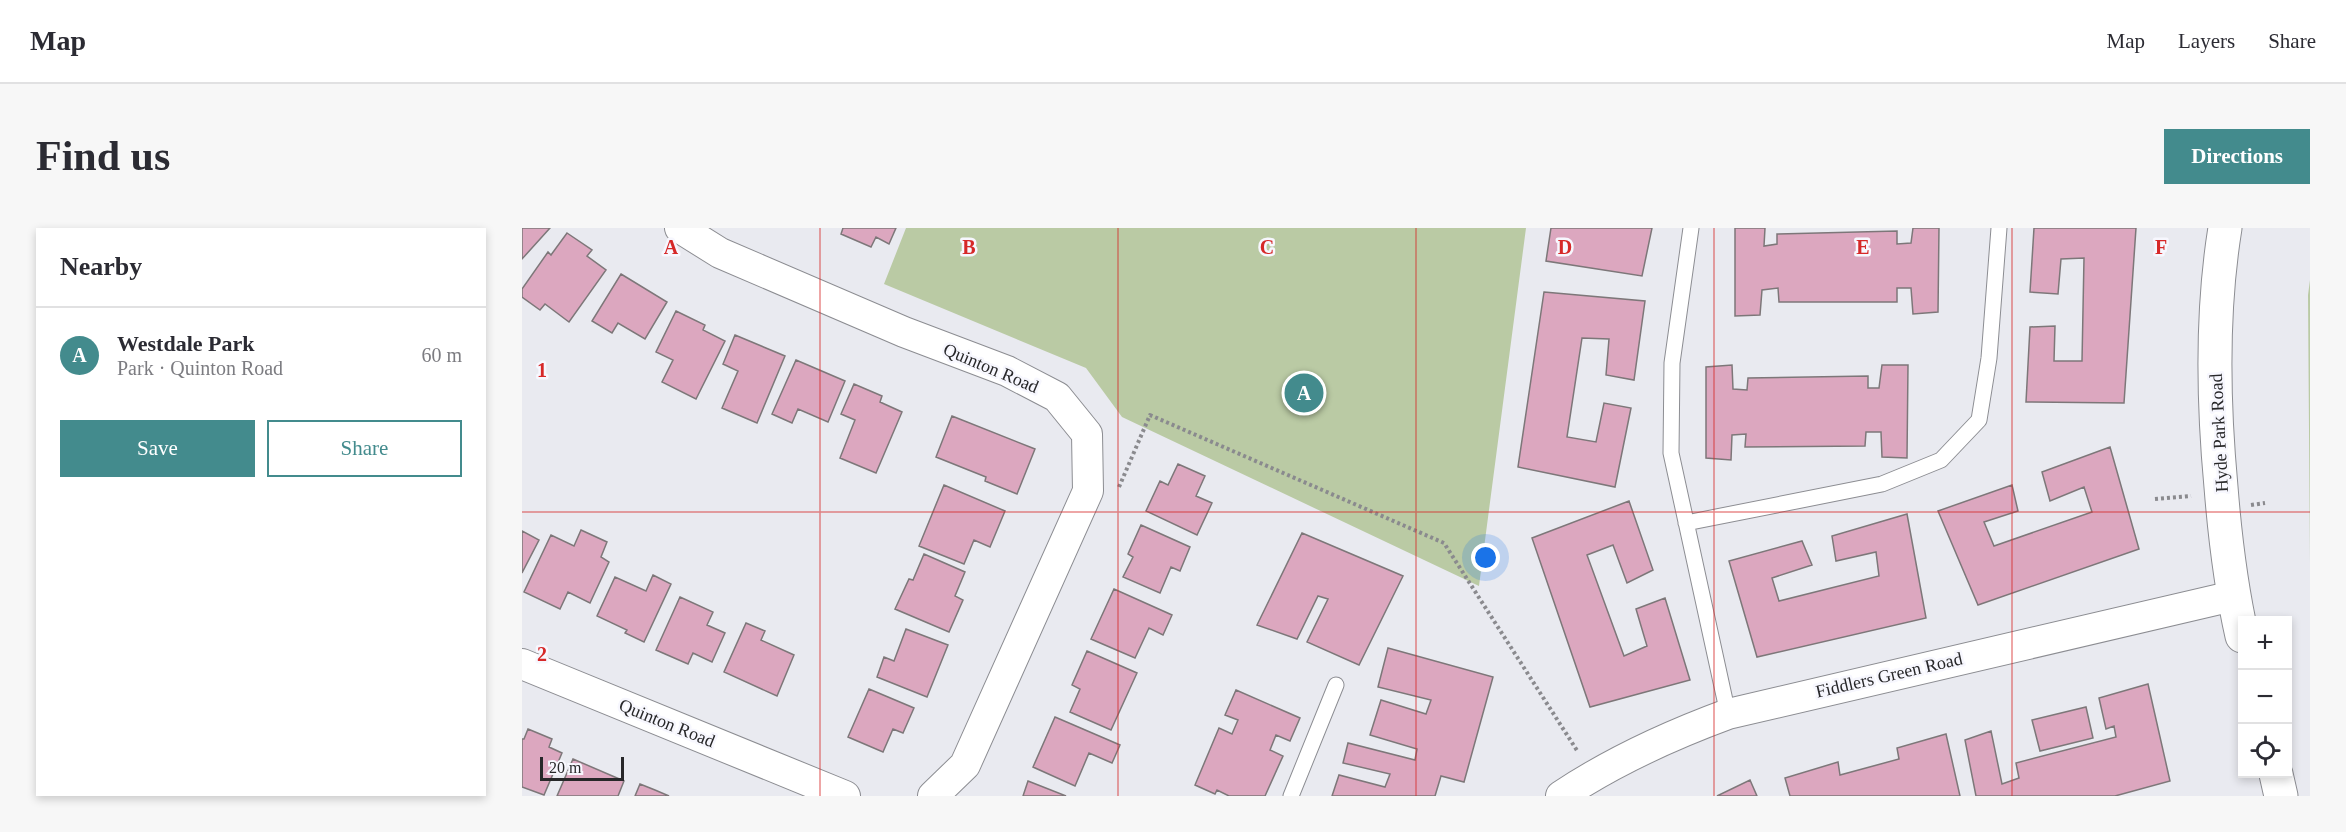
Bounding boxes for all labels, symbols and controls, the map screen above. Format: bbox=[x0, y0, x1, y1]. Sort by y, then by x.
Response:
text: Map bbox=[30, 25, 86, 56]
text: Map bbox=[2107, 29, 2145, 53]
text: Layers bbox=[2178, 29, 2235, 53]
text: Share bbox=[2268, 29, 2316, 53]
button: Directions bbox=[2164, 129, 2310, 184]
text: Find us bbox=[36, 133, 170, 179]
text: A bbox=[664, 236, 679, 258]
text: B bbox=[962, 236, 976, 258]
text: C bbox=[1260, 236, 1274, 258]
text: D bbox=[1558, 236, 1572, 258]
text: E bbox=[1856, 236, 1870, 258]
text: F bbox=[2155, 236, 2167, 258]
text: Nearby bbox=[60, 252, 142, 281]
text: Westdale Park bbox=[117, 331, 255, 356]
street label: Quinton Road bbox=[940, 339, 1042, 397]
text: A bbox=[72, 344, 87, 366]
text: 60 m bbox=[421, 344, 462, 366]
text: Park · Quinton Road bbox=[117, 357, 283, 379]
text: 1 bbox=[537, 359, 547, 381]
pin: A bbox=[1284, 370, 1324, 416]
street label: Hyde Park Road bbox=[2206, 373, 2232, 493]
button: Save bbox=[60, 420, 255, 477]
button: Share bbox=[267, 420, 462, 477]
your location bbox=[1471, 543, 1500, 572]
map controls bbox=[2238, 616, 2292, 778]
button: + bbox=[2238, 616, 2292, 670]
text: 2 bbox=[537, 643, 547, 665]
street label: Fiddlers Green Road bbox=[1814, 648, 1964, 702]
button: − bbox=[2238, 670, 2292, 724]
street label: Quinton Road bbox=[616, 695, 718, 751]
button: locate bbox=[2238, 724, 2292, 778]
scale bar bbox=[540, 754, 624, 782]
text: 20 m bbox=[549, 759, 581, 776]

